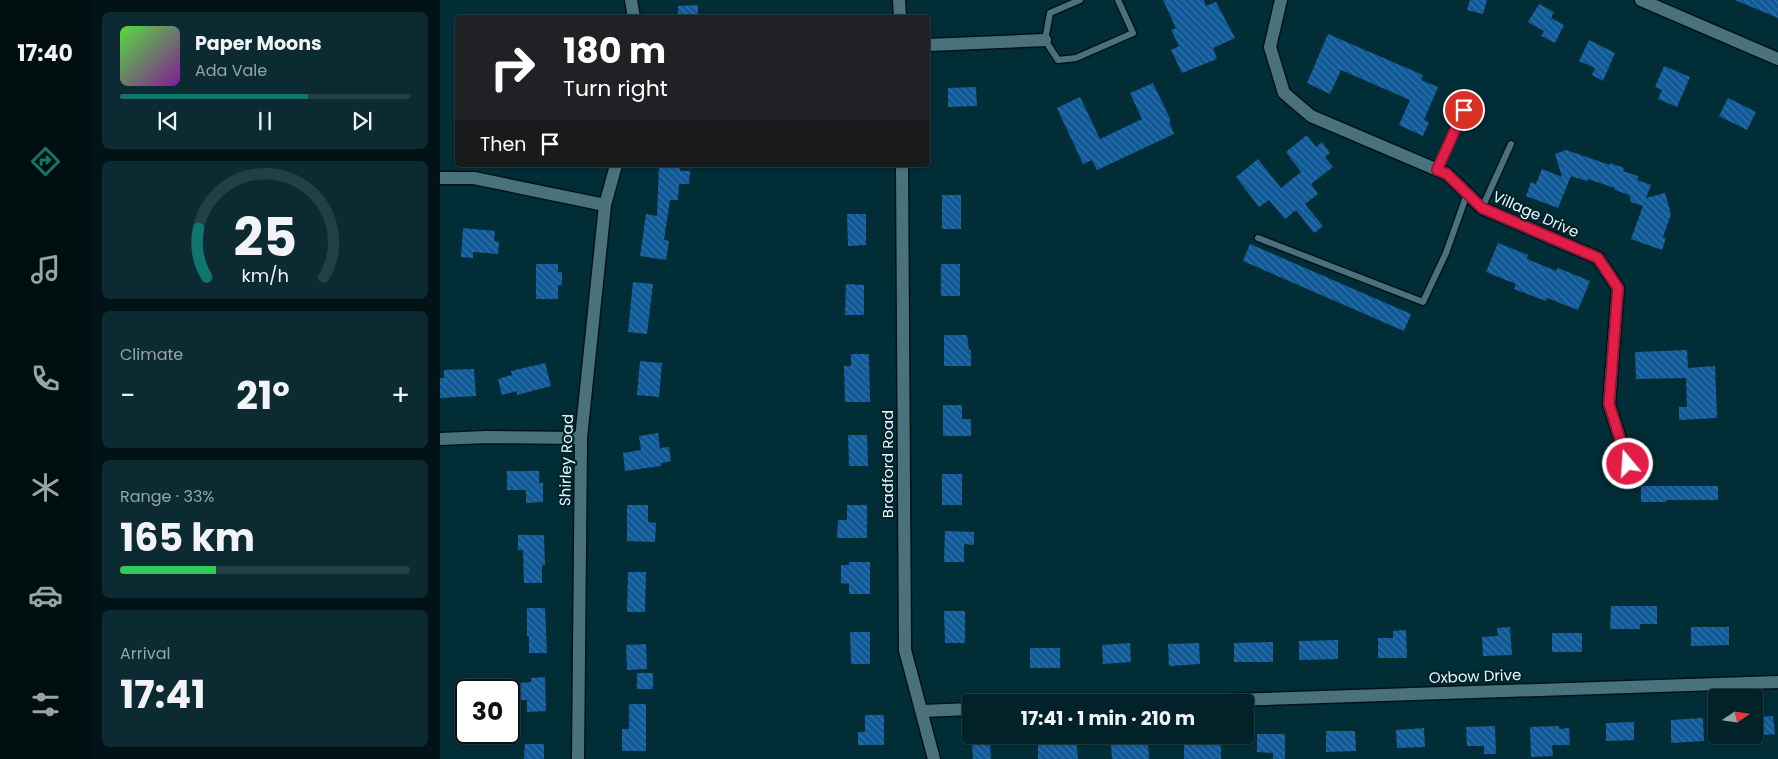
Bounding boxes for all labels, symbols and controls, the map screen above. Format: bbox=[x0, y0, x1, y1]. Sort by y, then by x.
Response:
text: 180 m bbox=[563, 26, 666, 75]
text: Paper Moons bbox=[195, 30, 322, 57]
icon: right bbox=[480, 35, 545, 100]
text: 17:40 bbox=[17, 38, 73, 69]
text: Ada Vale bbox=[195, 59, 267, 82]
text: Turn right bbox=[563, 73, 668, 104]
pin bbox=[1443, 89, 1485, 131]
icon: arrive bbox=[1450, 96, 1478, 124]
icon: previous bbox=[154, 107, 182, 135]
icon: pause bbox=[251, 107, 279, 135]
icon: next bbox=[348, 107, 376, 135]
icon: arrive bbox=[536, 130, 564, 158]
text: Then bbox=[480, 131, 526, 158]
icon: directions bbox=[28, 144, 63, 179]
street label: Village Drive bbox=[1490, 186, 1582, 242]
text: 25 bbox=[233, 201, 297, 274]
icon: music bbox=[28, 252, 63, 287]
text: km/h bbox=[241, 263, 289, 288]
text: Climate bbox=[120, 343, 183, 366]
icon: phone bbox=[28, 361, 63, 396]
text: 21° bbox=[236, 369, 290, 422]
text: − bbox=[120, 376, 135, 415]
text: + bbox=[391, 376, 410, 415]
street label: Bradford Road bbox=[877, 410, 898, 518]
street label: Shirley Road bbox=[554, 414, 578, 506]
position arrow bbox=[1601, 437, 1653, 489]
icon: climate bbox=[28, 470, 63, 505]
text: Range · 33% bbox=[120, 485, 214, 508]
text: 165 km bbox=[120, 511, 255, 564]
icon: car bbox=[28, 578, 63, 613]
text: Arrival bbox=[120, 642, 170, 665]
street label: Oxbow Drive bbox=[1428, 664, 1522, 688]
text: 17:41 bbox=[120, 668, 205, 721]
speed limit sign: 30 bbox=[455, 679, 520, 744]
icon: filters bbox=[28, 687, 63, 722]
north arrow bbox=[1708, 689, 1762, 744]
map controls bbox=[1708, 689, 1763, 744]
text: 17:41 · 1 min · 210 m bbox=[1021, 705, 1195, 732]

